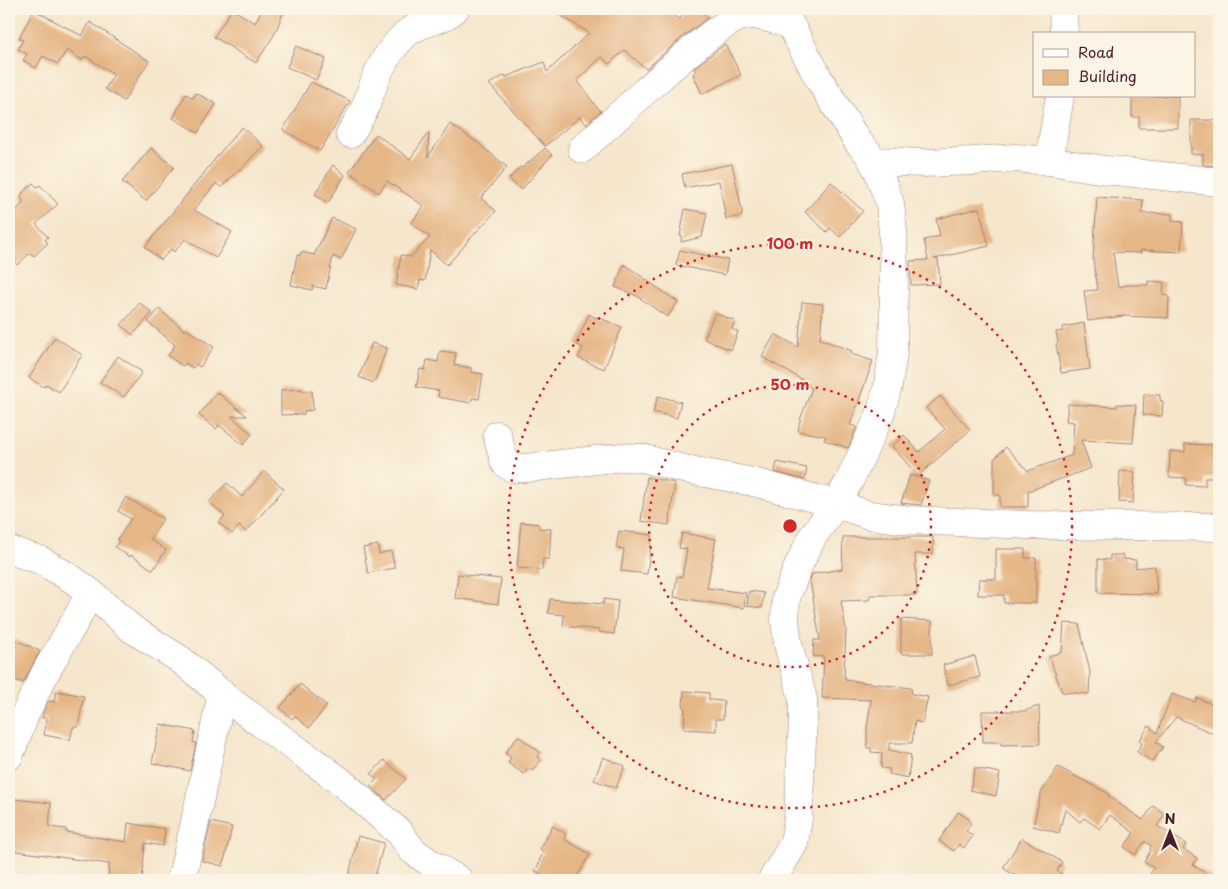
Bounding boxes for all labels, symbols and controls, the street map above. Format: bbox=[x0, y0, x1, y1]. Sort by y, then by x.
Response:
legend bbox=[1033, 32, 1196, 98]
text: Road bbox=[1078, 40, 1114, 63]
text: Building bbox=[1078, 64, 1137, 87]
text: 100 m bbox=[767, 231, 813, 254]
text: 50 m bbox=[771, 372, 809, 395]
centre of rings bbox=[781, 517, 799, 535]
north arrow bbox=[1146, 806, 1196, 856]
text: N bbox=[1164, 808, 1176, 829]

